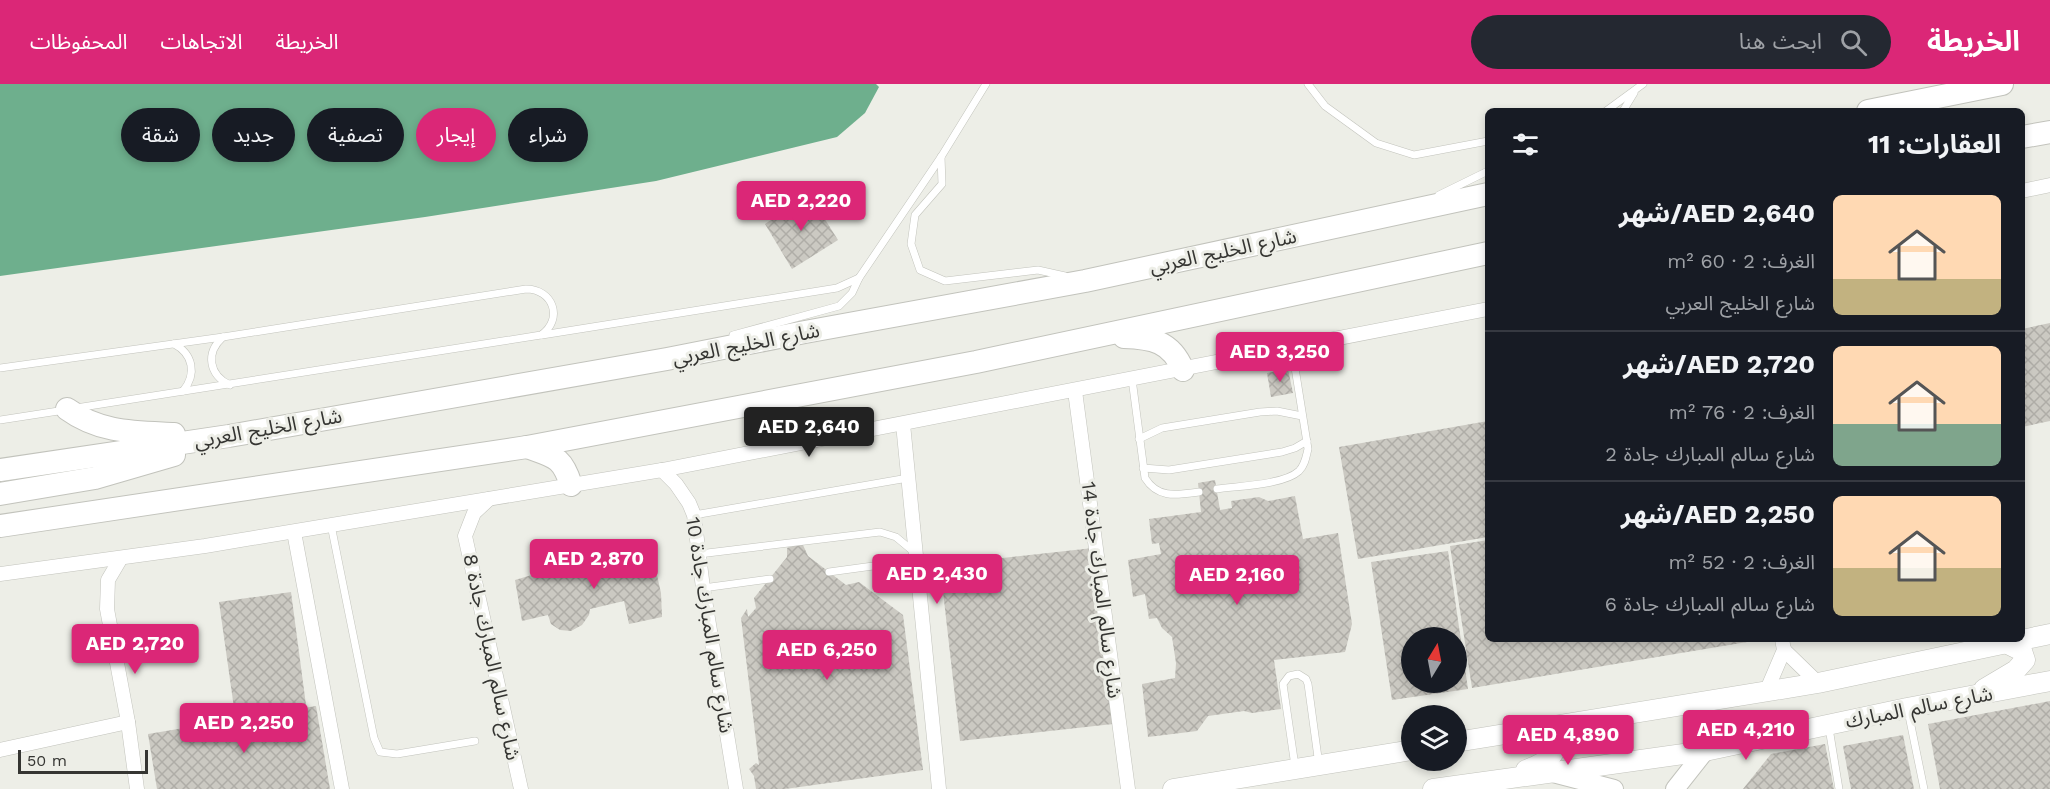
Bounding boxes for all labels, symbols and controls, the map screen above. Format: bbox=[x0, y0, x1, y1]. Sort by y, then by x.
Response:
search box bbox=[1471, 15, 1891, 69]
text: الخريطة bbox=[1927, 25, 2020, 58]
icon: search bbox=[1837, 26, 1870, 59]
text: المحفوظات bbox=[30, 29, 127, 54]
text: الاتجاهات bbox=[160, 29, 242, 54]
text: الخريطة bbox=[275, 29, 338, 54]
text: ابحث هنا bbox=[1739, 29, 1822, 54]
chip: شقة bbox=[121, 108, 200, 162]
chip: جديد bbox=[212, 108, 295, 162]
chip: تصفية bbox=[307, 108, 404, 162]
chip: إيجار bbox=[416, 108, 496, 162]
chip: شراء bbox=[508, 108, 588, 162]
icon: filters bbox=[1509, 128, 1542, 161]
text: العقارات: 11 bbox=[1868, 129, 2001, 159]
pin: AED 2,220 bbox=[732, 181, 870, 232]
text: AED 2,220 bbox=[751, 188, 851, 212]
text: AED 2,640/شهر bbox=[1619, 198, 1815, 228]
icon: home bbox=[1881, 219, 1953, 291]
street label: شارع الخليج العربي bbox=[1147, 224, 1299, 282]
text: الغرف: 2 · 60 m² bbox=[1667, 249, 1815, 273]
text: شارع الخليج العربي bbox=[1665, 291, 1815, 315]
street label: شارع الخليج العربي bbox=[670, 318, 822, 374]
pin: AED 3,250 bbox=[1211, 332, 1349, 383]
text: AED 3,250 bbox=[1230, 339, 1330, 363]
text: AED 2,720/شهر bbox=[1623, 349, 1815, 379]
icon: home bbox=[1881, 370, 1953, 442]
text: الغرف: 2 · 76 m² bbox=[1669, 400, 1815, 424]
street label: شارع الخليج العربي bbox=[192, 403, 344, 456]
pin: AED 2,640 bbox=[740, 407, 878, 458]
text: AED 2,640 bbox=[758, 414, 860, 438]
text: شارع سالم المبارك جادة 2 bbox=[1605, 442, 1815, 466]
street label: شارع سالم المبارك جادة 14 bbox=[1074, 480, 1127, 700]
text: AED 2,250/شهر bbox=[1621, 499, 1815, 529]
street label: شارع سالم المبارك جادة 10 bbox=[678, 515, 739, 735]
icon: home bbox=[1881, 520, 1953, 592]
pin: AED 2,870 bbox=[525, 539, 663, 590]
text: AED 2,870 bbox=[544, 546, 644, 570]
text: الغرف: 2 · 52 m² bbox=[1669, 550, 1815, 574]
street label: شارع سالم المبارك جادة 8 bbox=[455, 552, 526, 763]
pin: AED 2,430 bbox=[868, 554, 1006, 605]
pin: AED 2,160 bbox=[1168, 555, 1306, 606]
text: AED 2,430 bbox=[886, 561, 988, 585]
text: AED 2,160 bbox=[1189, 562, 1285, 586]
text: شارع سالم المبارك جادة 6 bbox=[1605, 592, 1815, 616]
pin: AED 2,720 bbox=[66, 624, 204, 675]
north arrow bbox=[1401, 627, 1467, 693]
map controls bbox=[1401, 627, 1467, 771]
pin: AED 6,250 bbox=[758, 630, 896, 681]
text: AED 2,720 bbox=[86, 631, 184, 655]
text: AED 6,250 bbox=[777, 637, 877, 661]
street label: شارع سالم المبارك bbox=[1843, 681, 1995, 736]
pin: AED 2,250 bbox=[175, 703, 313, 754]
button: layers bbox=[1401, 705, 1467, 771]
text: AED 2,250 bbox=[194, 710, 294, 734]
pin: AED 4,210 bbox=[1677, 710, 1815, 761]
pin: AED 4,890 bbox=[1499, 715, 1637, 766]
text: AED 4,210 bbox=[1697, 717, 1795, 741]
text: AED 4,890 bbox=[1517, 722, 1619, 746]
scale bar bbox=[18, 747, 148, 774]
text: 50 m bbox=[27, 751, 67, 770]

